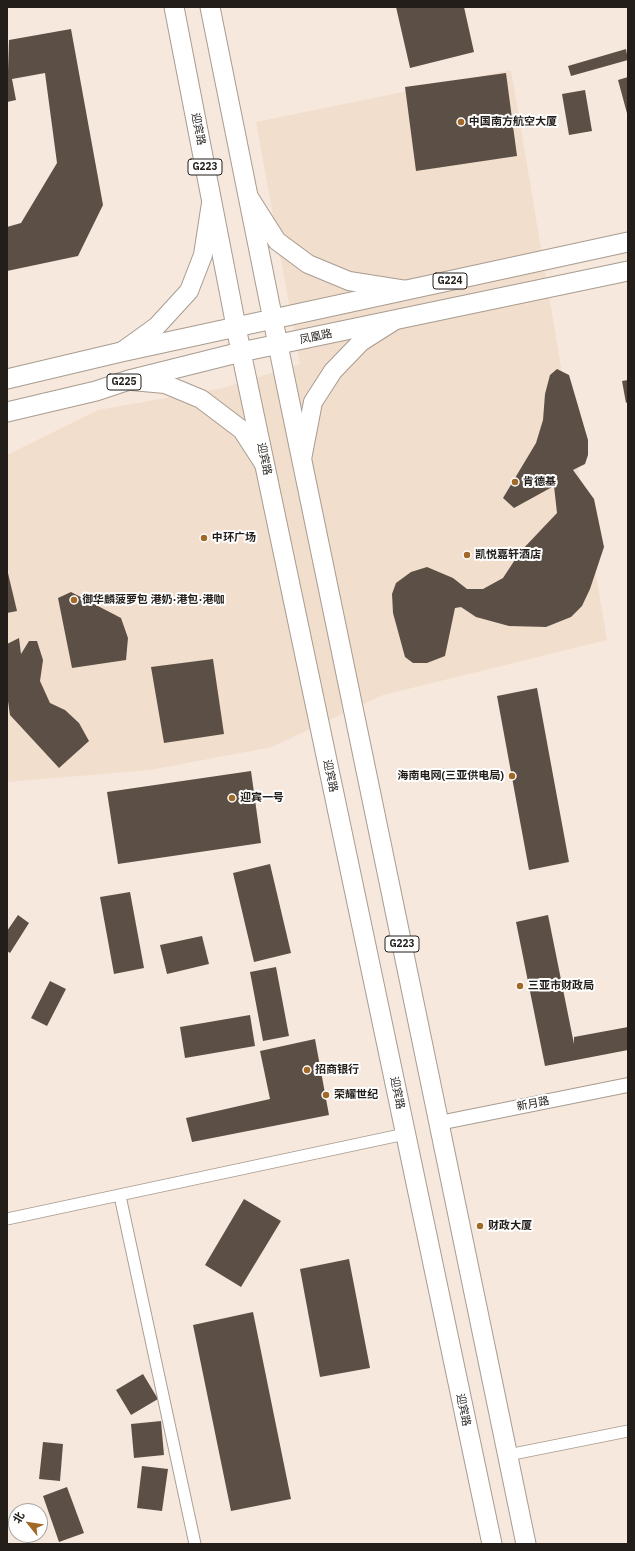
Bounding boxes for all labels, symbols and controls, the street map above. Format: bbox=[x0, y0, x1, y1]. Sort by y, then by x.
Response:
street label: 迎宾路 bbox=[188, 112, 208, 146]
place label: 中国南方航空大厦 bbox=[469, 115, 557, 129]
marker: 中国南方航空大厦 bbox=[456, 117, 466, 127]
road number: G223 bbox=[188, 159, 222, 175]
road number: G224 bbox=[433, 273, 467, 289]
street label: 凤凰路 bbox=[298, 327, 334, 347]
road number: G225 bbox=[107, 374, 141, 390]
street label: 迎宾路 bbox=[254, 441, 274, 477]
place label: 肯德基 bbox=[523, 475, 556, 489]
marker: 肯德基 bbox=[510, 477, 520, 487]
place label: 中环广场 bbox=[212, 531, 256, 545]
marker: 中环广场 bbox=[199, 533, 209, 543]
place label: 凯悦嘉轩酒店 bbox=[475, 548, 541, 562]
marker: 凯悦嘉轩酒店 bbox=[462, 550, 472, 560]
place label: 御华麟菠萝包 港奶·港包·港咖 bbox=[82, 593, 224, 607]
marker: 御华麟菠萝包 港奶·港包·港咖 bbox=[69, 595, 79, 605]
street label: 迎宾路 bbox=[320, 758, 340, 794]
place label: 海南电网(三亚供电局) bbox=[398, 769, 504, 783]
marker: 海南电网(三亚供电局) bbox=[507, 771, 517, 781]
place label: 迎宾一号 bbox=[240, 791, 284, 805]
marker: 迎宾一号 bbox=[227, 793, 237, 803]
road number: G223 bbox=[385, 936, 419, 952]
place label: 三亚市财政局 bbox=[528, 979, 594, 993]
marker: 三亚市财政局 bbox=[515, 981, 525, 991]
place label: 招商银行 bbox=[315, 1063, 359, 1077]
marker: 招商银行 bbox=[302, 1065, 312, 1075]
street label: 迎宾路 bbox=[387, 1075, 407, 1111]
place label: 荣耀世纪 bbox=[334, 1088, 378, 1102]
marker: 荣耀世纪 bbox=[321, 1090, 331, 1100]
street label: 新月路 bbox=[516, 1094, 550, 1114]
place label: 财政大厦 bbox=[488, 1219, 532, 1233]
marker: 财政大厦 bbox=[475, 1221, 485, 1231]
street label: 迎宾路 bbox=[453, 1392, 473, 1428]
north arrow bbox=[8, 1503, 48, 1543]
text: 北 bbox=[10, 1509, 27, 1526]

